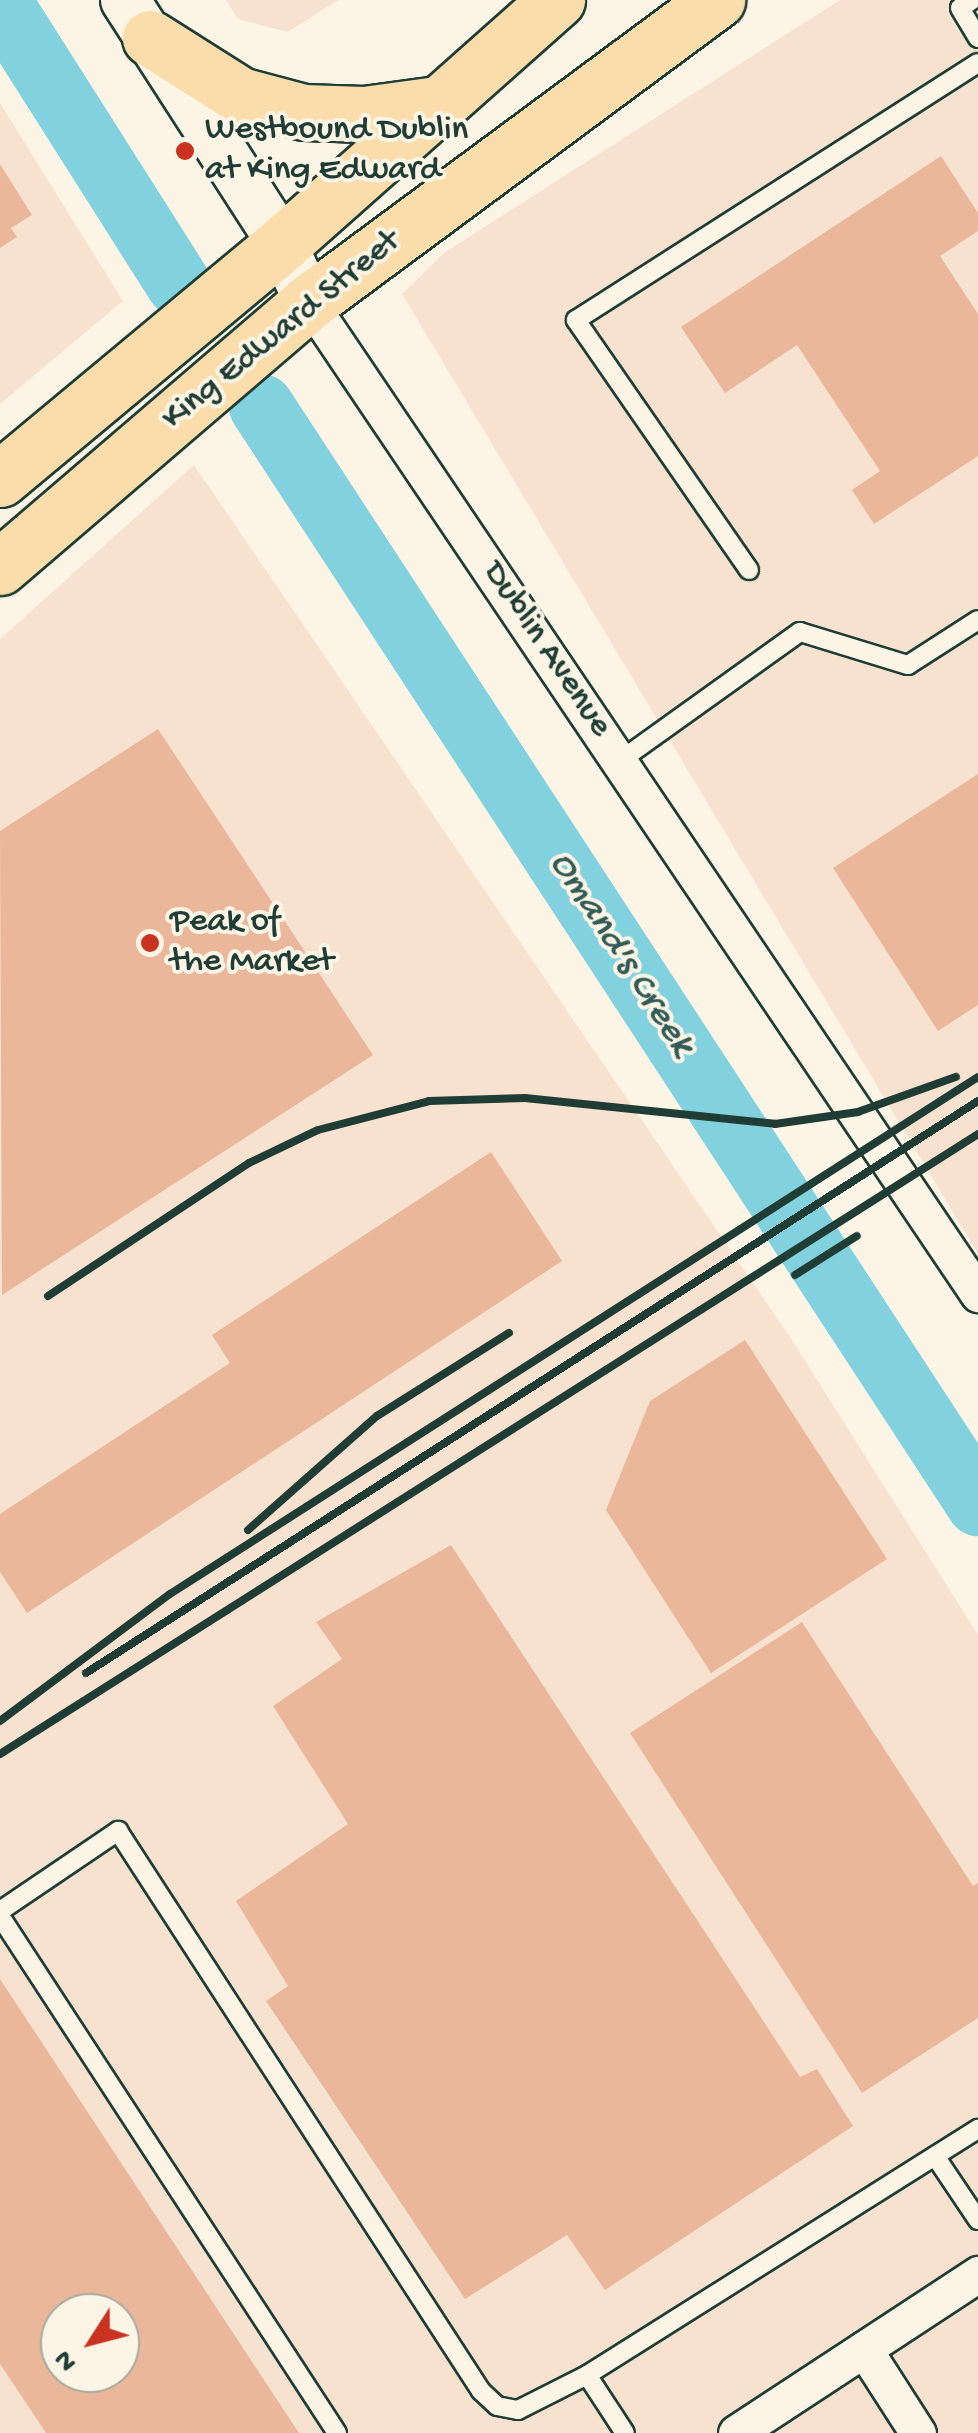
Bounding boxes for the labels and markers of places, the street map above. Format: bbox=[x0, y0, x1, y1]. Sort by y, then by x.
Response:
place label: Westbound Dublin at King Edward bbox=[205, 110, 468, 192]
marker: Westbound Dublin at King Edward bbox=[174, 140, 196, 162]
place label: Peak of the Market bbox=[170, 902, 333, 984]
marker: Peak of the Market bbox=[139, 932, 161, 954]

